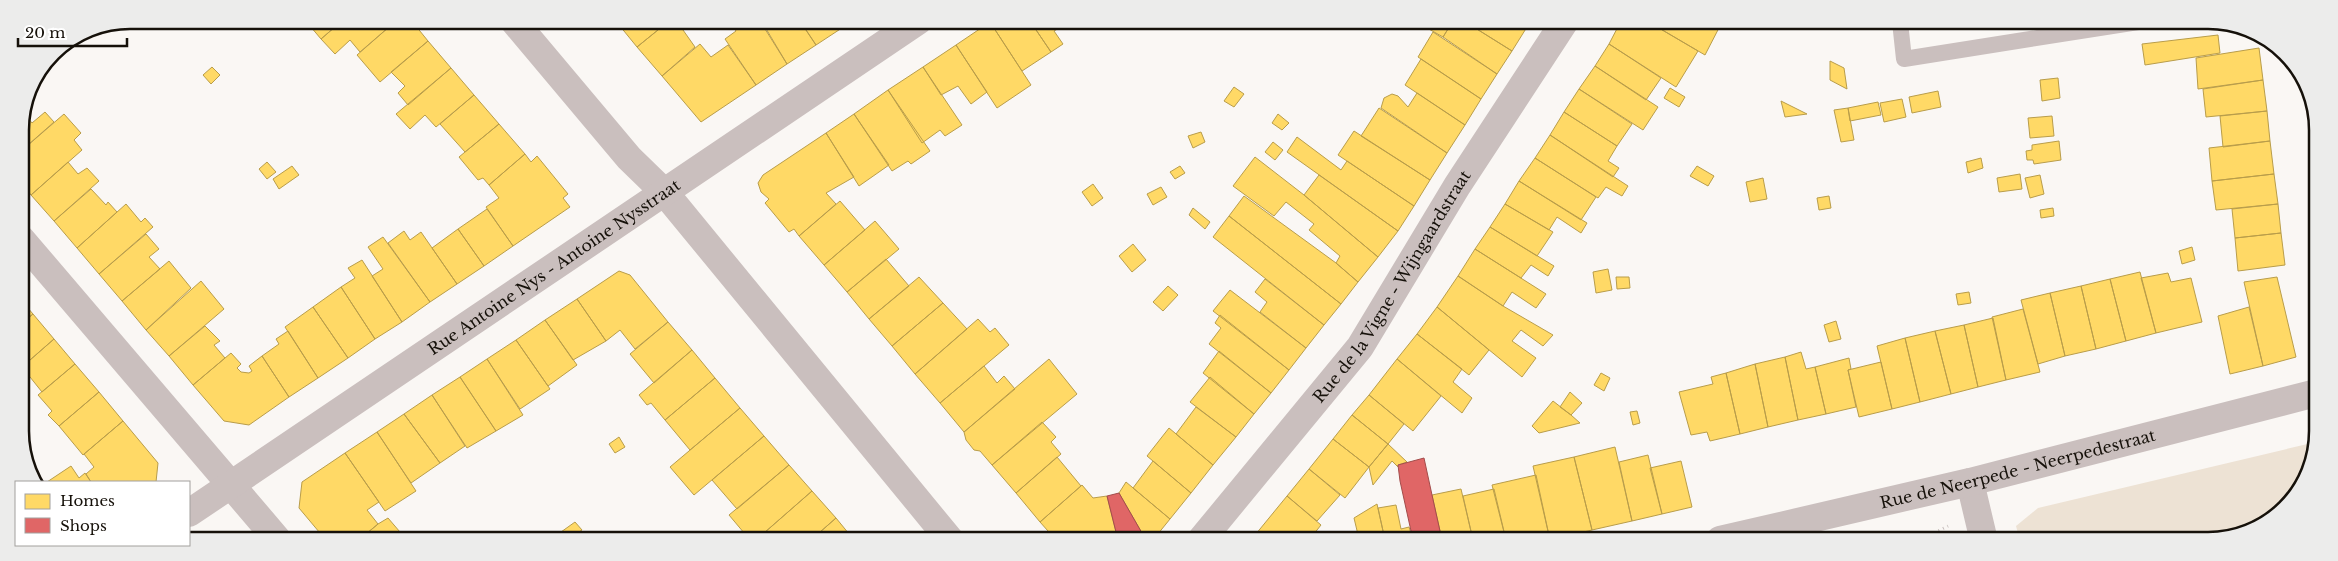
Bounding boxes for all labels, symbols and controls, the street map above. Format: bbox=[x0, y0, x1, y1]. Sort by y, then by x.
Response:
scale bar bbox=[18, 15, 126, 47]
text: 20 m bbox=[25, 23, 65, 42]
street label: Rue de la Vigne - Wijngaardstraat bbox=[1308, 166, 1475, 407]
street label: Rue Antoine Nys - Antoine Nysstraat bbox=[424, 175, 684, 359]
street label: Rue de Neerpede - Neerpedestraat bbox=[1878, 425, 2157, 513]
legend bbox=[15, 481, 190, 546]
text: Homes bbox=[60, 491, 115, 510]
text: Shops bbox=[60, 516, 107, 535]

